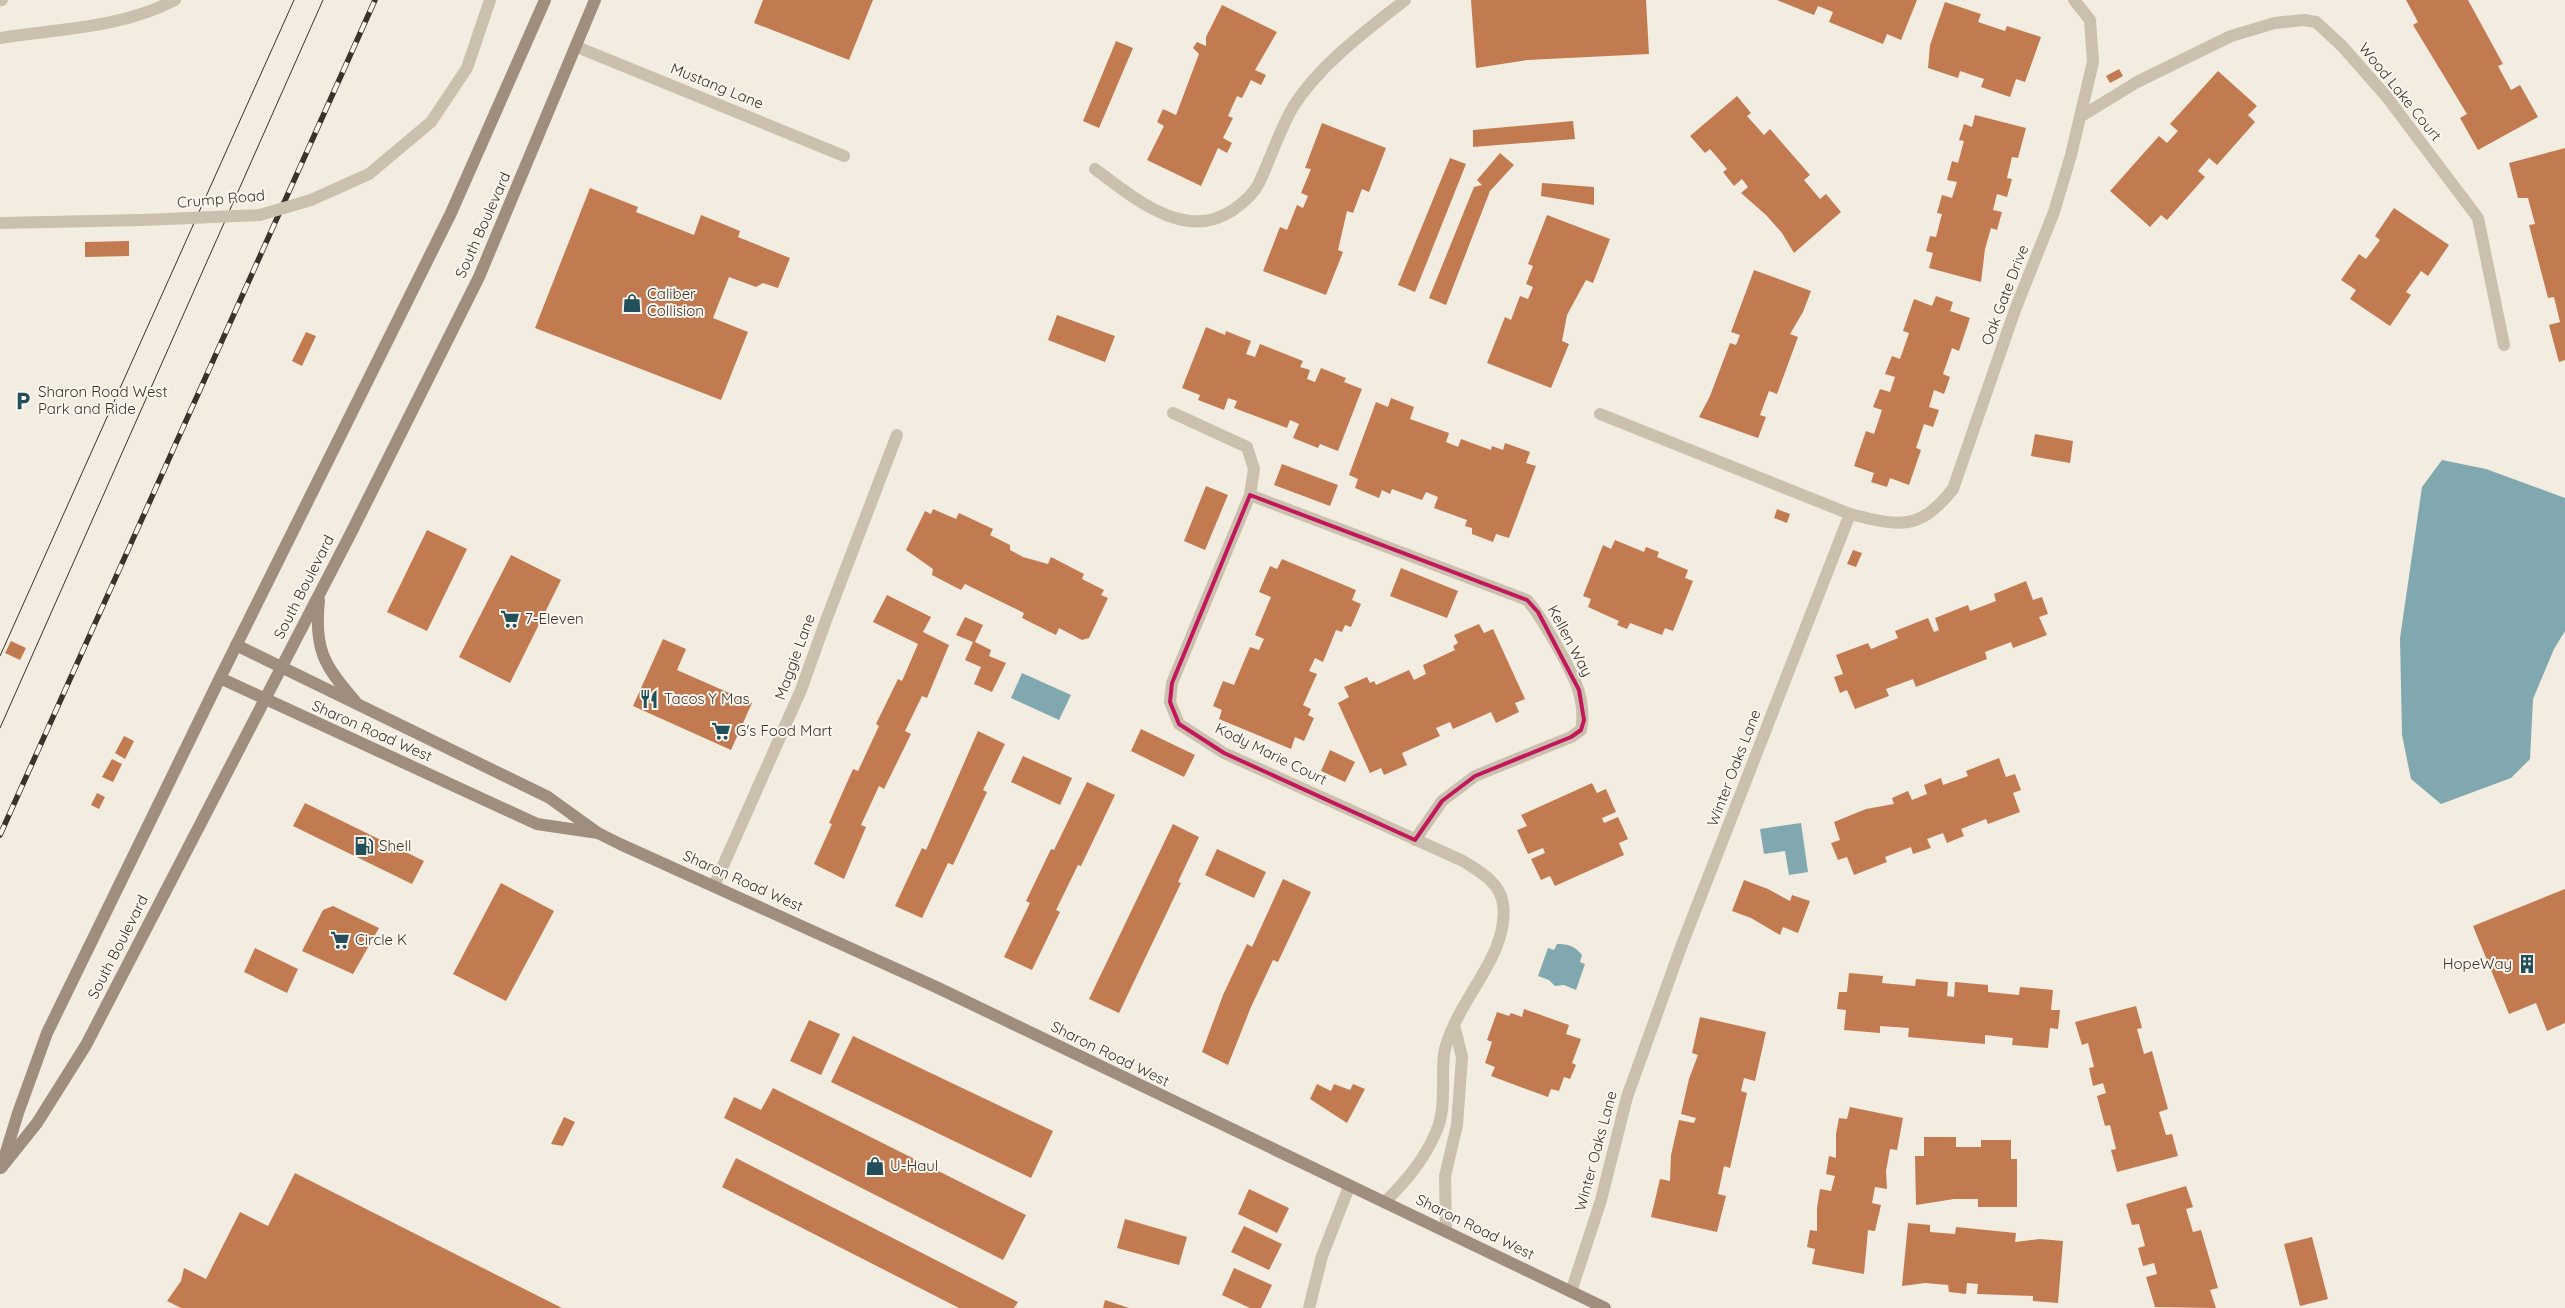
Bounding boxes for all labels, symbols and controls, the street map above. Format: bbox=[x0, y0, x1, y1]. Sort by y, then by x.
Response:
street label: Wood Lake Court bbox=[2355, 39, 2446, 145]
street label: Mustang Lane bbox=[668, 58, 766, 113]
street label: South Boulevard bbox=[451, 169, 514, 281]
street label: Crump Road bbox=[176, 185, 266, 212]
street label: Oak Gate Drive bbox=[1977, 242, 2032, 348]
place label: Caliber Collision bbox=[647, 284, 704, 320]
shop icon: Caliber Collision bbox=[621, 292, 643, 314]
place label: Sharon Road West Park and Ride bbox=[38, 382, 167, 418]
parking icon: Sharon Road West Park and Ride bbox=[12, 390, 34, 412]
street label: South Boulevard bbox=[269, 532, 338, 642]
street label: Kellen Way bbox=[1544, 602, 1597, 680]
supermarket icon: 7-Eleven bbox=[499, 608, 521, 630]
place label: 7-Eleven bbox=[525, 609, 584, 628]
street label: Maggie Lane bbox=[770, 611, 819, 702]
restaurant icon: Tacos Y Mas bbox=[638, 688, 660, 710]
place label: Tacos Y Mas bbox=[664, 689, 750, 708]
street label: Sharon Road West bbox=[309, 696, 435, 766]
street label: Winter Oaks Lane bbox=[1703, 707, 1765, 829]
street label: Kody Marie Court bbox=[1212, 718, 1330, 789]
supermarket icon: G's Food Mart bbox=[710, 720, 732, 742]
place label: G's Food Mart bbox=[736, 721, 832, 740]
fuel station icon: Shell bbox=[353, 835, 375, 857]
place label: Shell bbox=[379, 836, 411, 855]
street label: Sharon Road West bbox=[680, 846, 806, 916]
street label: South Boulevard bbox=[83, 892, 152, 1002]
supermarket icon: Circle K bbox=[329, 929, 351, 951]
place label: Circle K bbox=[355, 930, 407, 949]
building icon: HopeWay bbox=[2516, 953, 2538, 975]
place label: HopeWay bbox=[2443, 954, 2512, 973]
street label: Sharon Road West bbox=[1048, 1017, 1173, 1090]
street label: Winter Oaks Lane bbox=[1570, 1089, 1621, 1213]
shop icon: U-Haul bbox=[864, 1155, 886, 1177]
place label: U-Haul bbox=[890, 1156, 938, 1175]
street label: Sharon Road West bbox=[1413, 1190, 1538, 1263]

